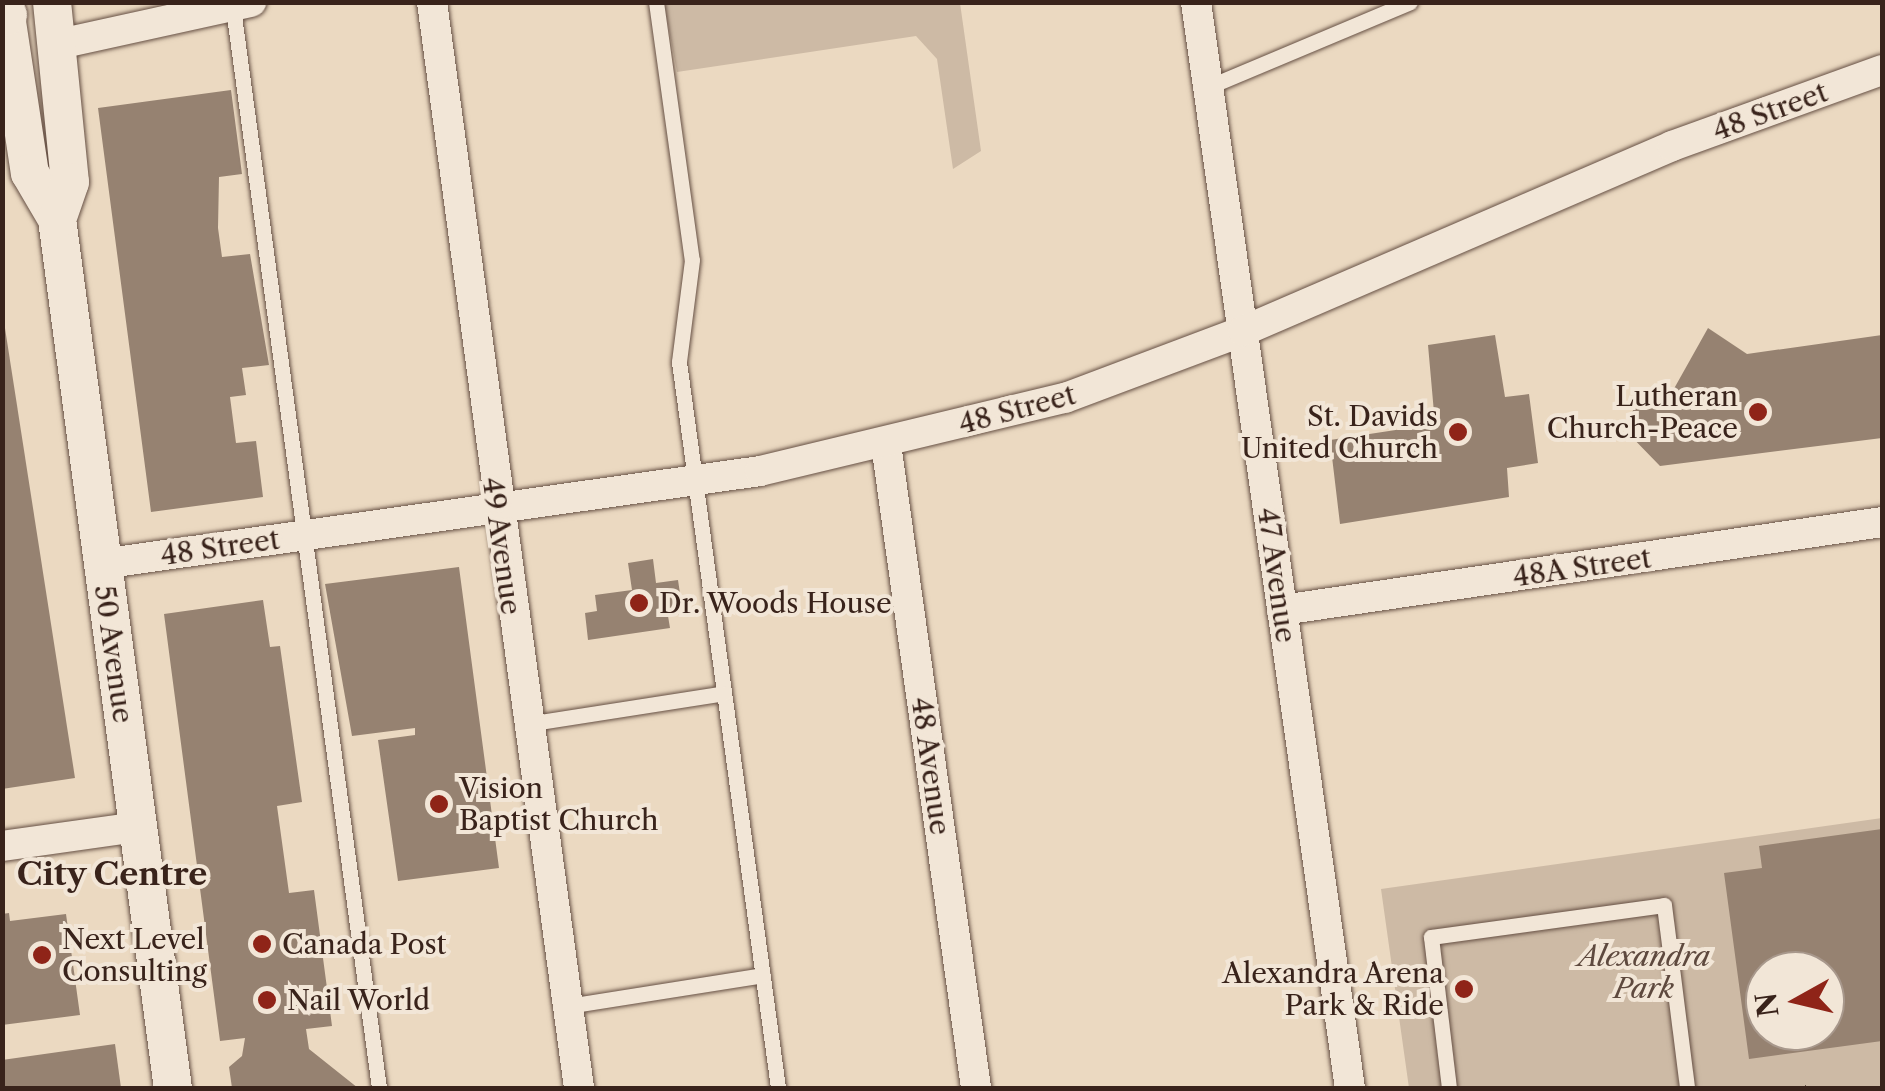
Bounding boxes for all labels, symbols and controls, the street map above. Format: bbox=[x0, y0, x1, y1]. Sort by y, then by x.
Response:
street label: 48 Street bbox=[1708, 75, 1832, 147]
street label: 48 Street bbox=[955, 377, 1079, 441]
place label: Lutheran Church-Peace bbox=[1547, 379, 1738, 445]
place label: St. Davids United Church bbox=[1241, 399, 1438, 465]
marker: Lutheran Church-Peace bbox=[1747, 401, 1769, 423]
marker: St. Davids United Church bbox=[1447, 421, 1469, 443]
street label: 49 Avenue bbox=[476, 475, 528, 617]
street label: 47 Avenue bbox=[1251, 505, 1303, 645]
street label: 48 Street bbox=[158, 522, 282, 572]
street label: 48A Street bbox=[1510, 541, 1654, 593]
street label: 50 Avenue bbox=[88, 582, 140, 726]
place label: Dr. Woods House bbox=[659, 586, 893, 620]
marker: Dr. Woods House bbox=[628, 592, 650, 614]
street label: 48 Avenue bbox=[905, 694, 957, 838]
place label: Vision Baptist Church bbox=[459, 771, 658, 837]
marker: Vision Baptist Church bbox=[428, 793, 450, 815]
district label: City Centre bbox=[16, 855, 208, 893]
place label: Next Level Consulting bbox=[62, 922, 207, 988]
place label: Canada Post bbox=[282, 927, 447, 961]
marker: Canada Post bbox=[251, 933, 273, 955]
park label: Alexandra Park bbox=[1578, 939, 1710, 1005]
marker: Next Level Consulting bbox=[31, 944, 53, 966]
north arrow bbox=[1745, 951, 1845, 1051]
place label: Alexandra Arena Park & Ride bbox=[1221, 956, 1444, 1022]
marker: Alexandra Arena Park & Ride bbox=[1453, 978, 1475, 1000]
place label: Nail World bbox=[287, 983, 431, 1017]
marker: Nail World bbox=[256, 989, 278, 1011]
text: N bbox=[1749, 990, 1786, 1019]

